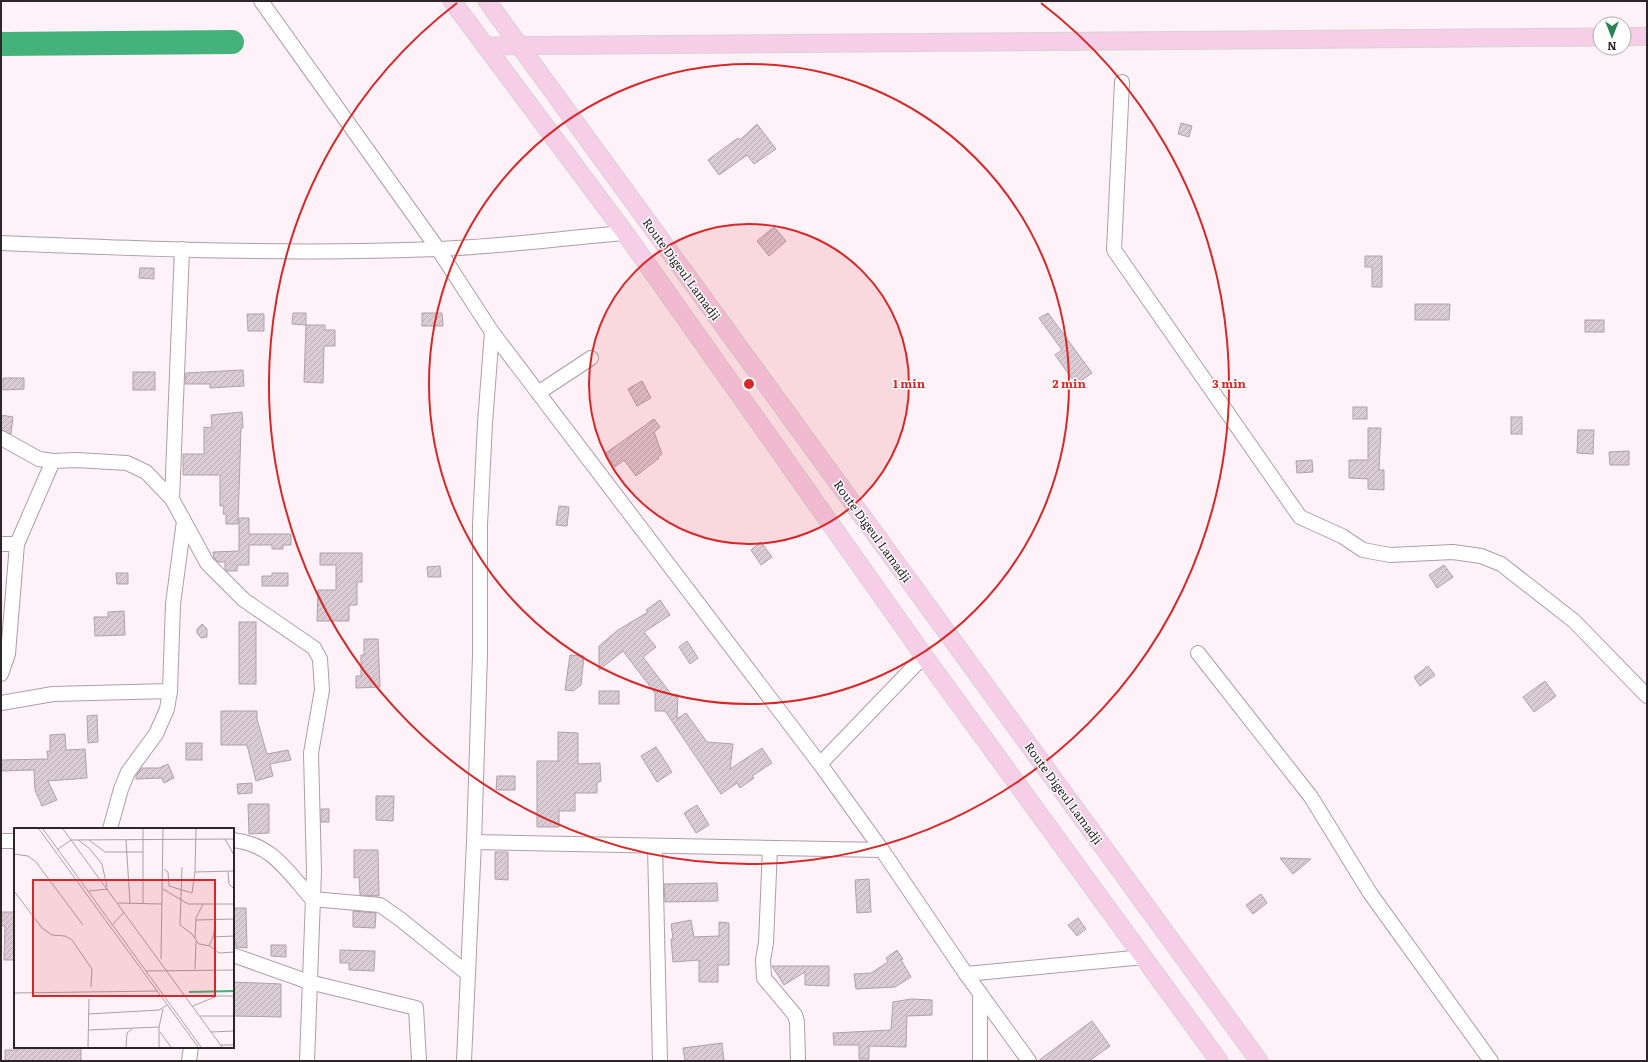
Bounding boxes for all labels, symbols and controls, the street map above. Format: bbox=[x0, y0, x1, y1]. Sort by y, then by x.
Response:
north arrow bbox=[1592, 16, 1632, 56]
text: N bbox=[1607, 39, 1617, 55]
street label: Route Digeul Lamadji bbox=[639, 214, 725, 324]
text: 1 min bbox=[893, 374, 926, 392]
text: 2 min bbox=[1052, 374, 1086, 392]
text: 3 min bbox=[1212, 374, 1247, 392]
centre of rings bbox=[742, 377, 756, 391]
street label: Route Digeul Lamadji bbox=[830, 476, 916, 586]
street label: Route Digeul Lamadji bbox=[1021, 738, 1107, 848]
inset map bbox=[14, 828, 234, 1048]

